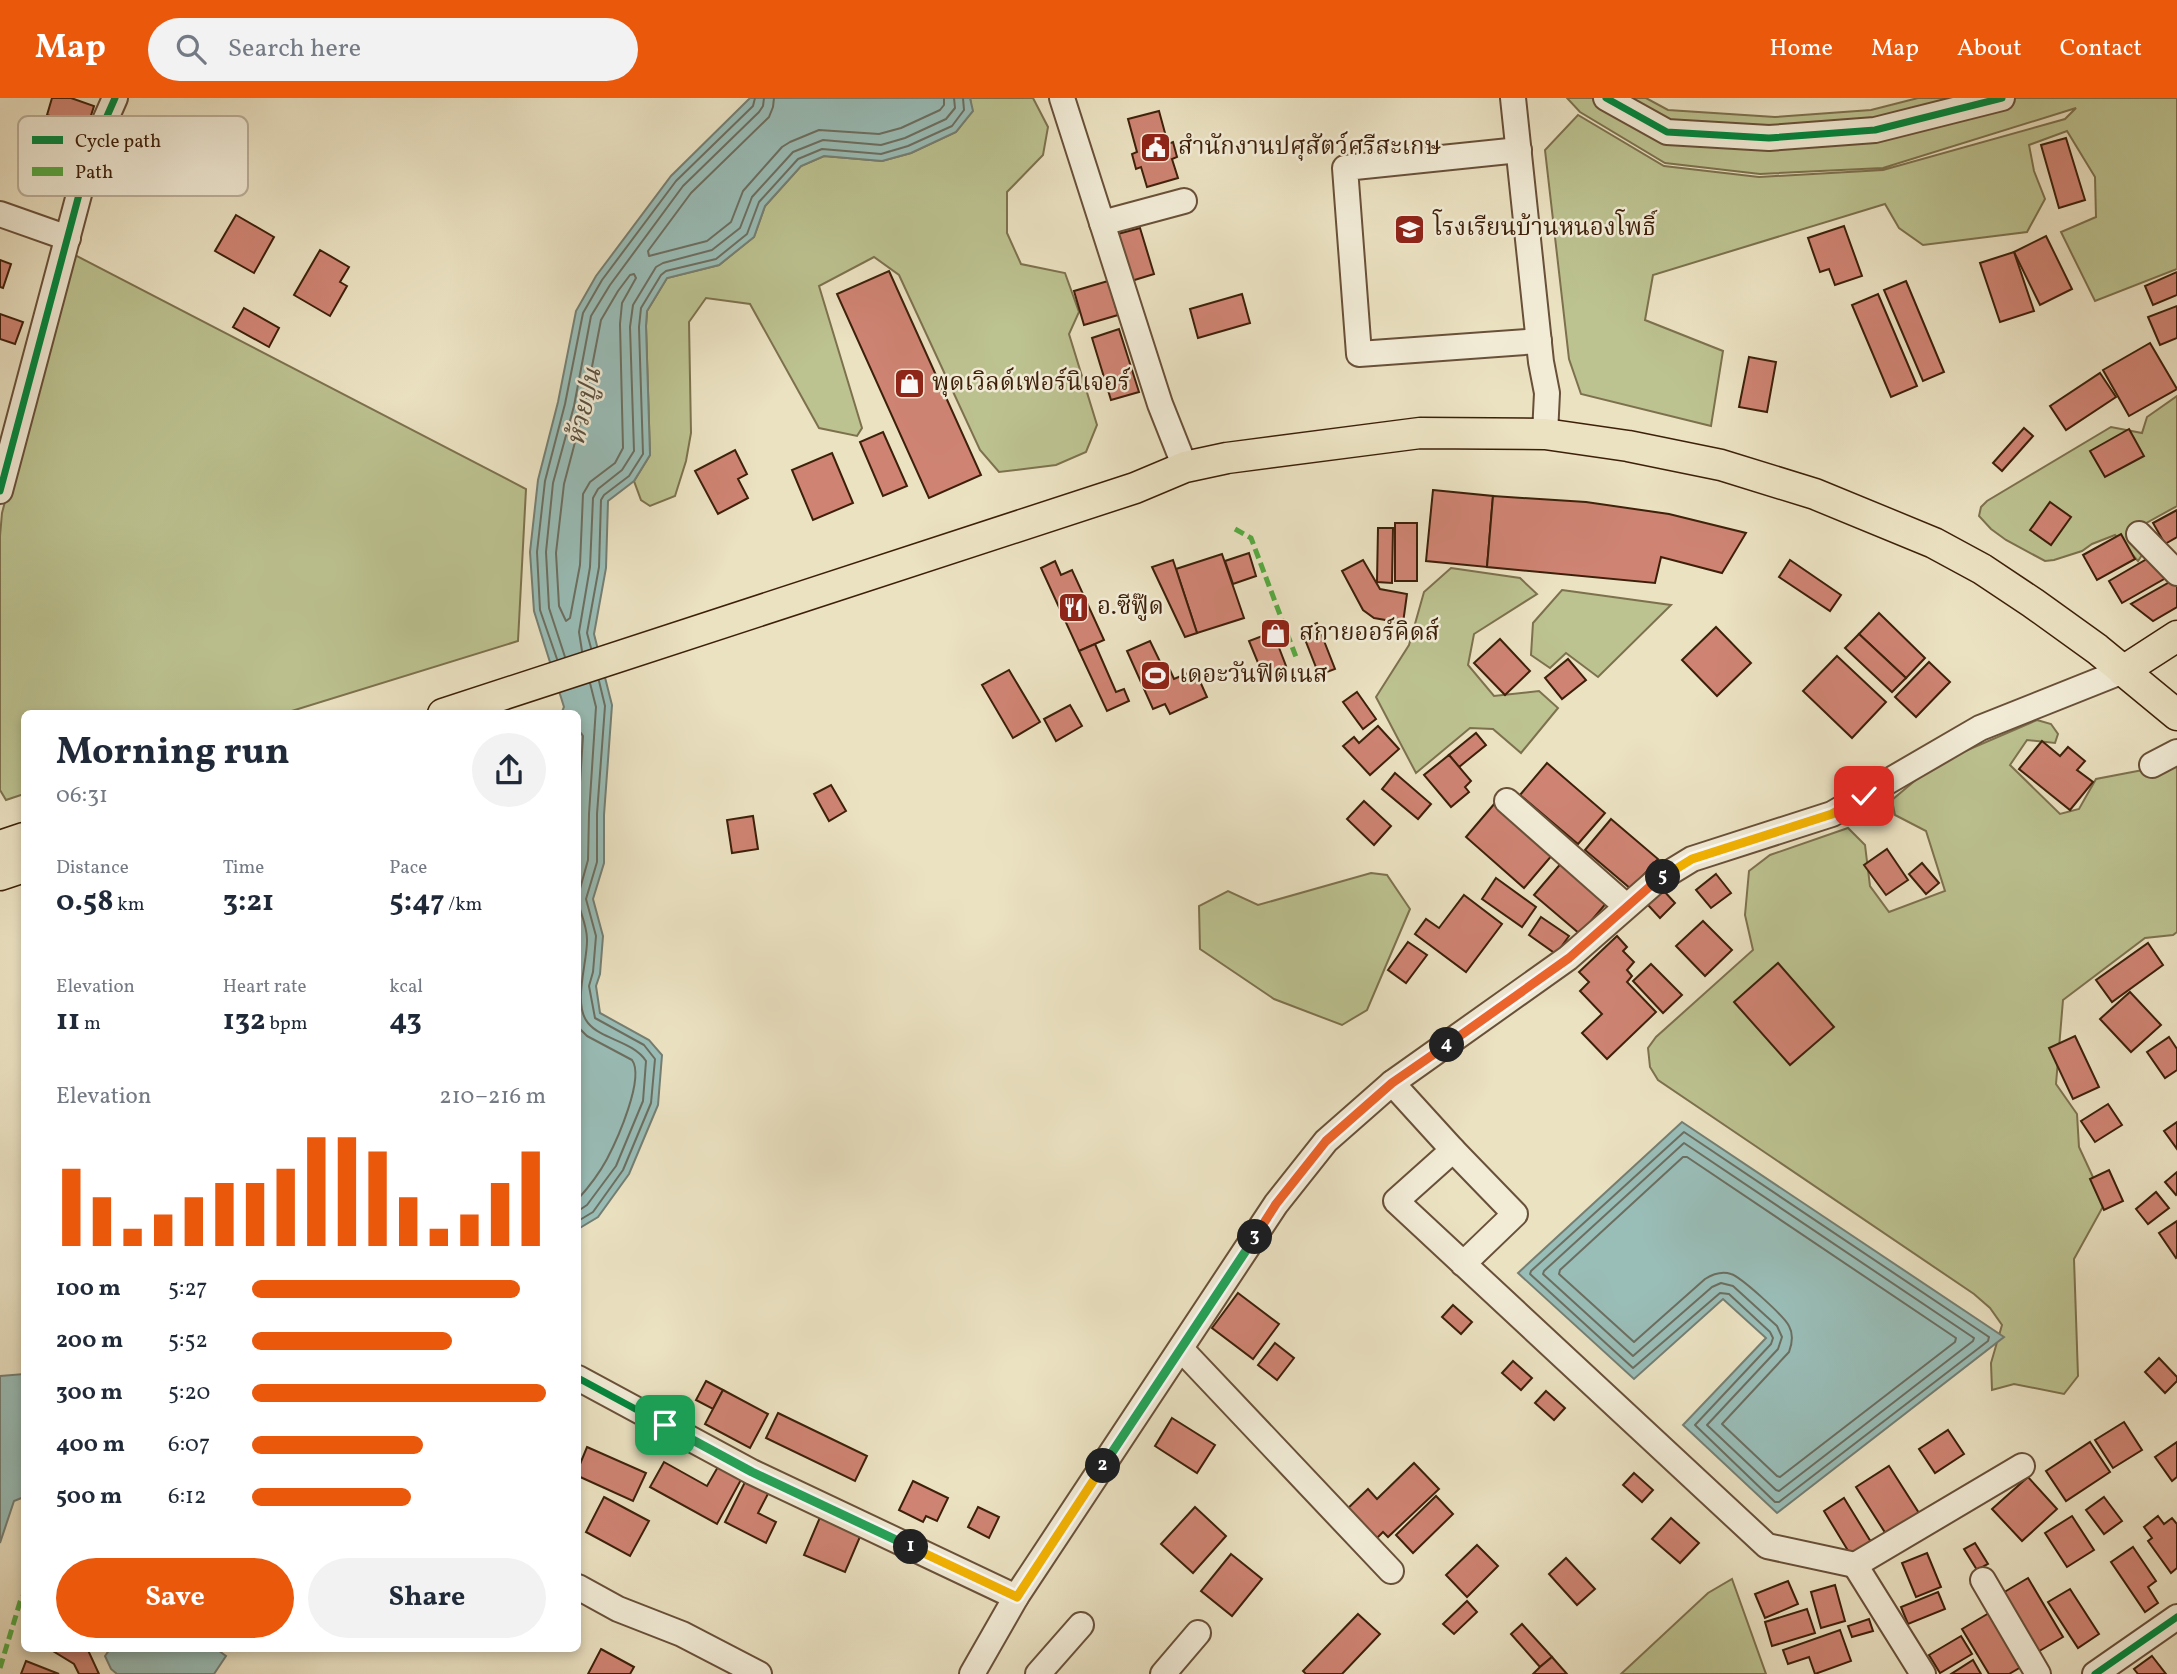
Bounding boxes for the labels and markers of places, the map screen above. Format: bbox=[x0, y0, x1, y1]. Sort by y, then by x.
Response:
place label: สำนักงานปศุสัตว์ศรีสะเกษ bbox=[1178, 130, 1442, 165]
public building icon: สำนักงานปศุสัตว์ศรีสะเกษ bbox=[1138, 131, 1172, 165]
place label: โรงเรียนบ้านหนองโพธิ์ bbox=[1432, 209, 1658, 246]
school or university icon: โรงเรียนบ้านหนองโพธิ์ bbox=[1393, 212, 1427, 246]
place label: พุดเวิลด์เฟอร์นิเจอร์ bbox=[932, 366, 1130, 401]
shop icon: พุดเวิลด์เฟอร์นิเจอร์ bbox=[892, 367, 926, 401]
restaurant icon: อ.ซีฟู๊ด bbox=[1057, 591, 1091, 625]
place label: อ.ซีฟู๊ด bbox=[1097, 591, 1164, 625]
place label: สกายออร์คิดส์ bbox=[1299, 616, 1440, 651]
shop icon: สกายออร์คิดส์ bbox=[1259, 617, 1293, 651]
sports icon: เดอะวันฟิตเนส bbox=[1139, 659, 1173, 693]
place label: เดอะวันฟิตเนส bbox=[1179, 659, 1328, 693]
pin bbox=[1834, 766, 1894, 826]
pin: 5 bbox=[1646, 860, 1680, 894]
pin: 4 bbox=[1430, 1028, 1464, 1062]
pin: 3 bbox=[1238, 1220, 1272, 1254]
pin bbox=[635, 1395, 695, 1455]
pin: 2 bbox=[1086, 1448, 1120, 1484]
pin: 1 bbox=[894, 1530, 928, 1564]

